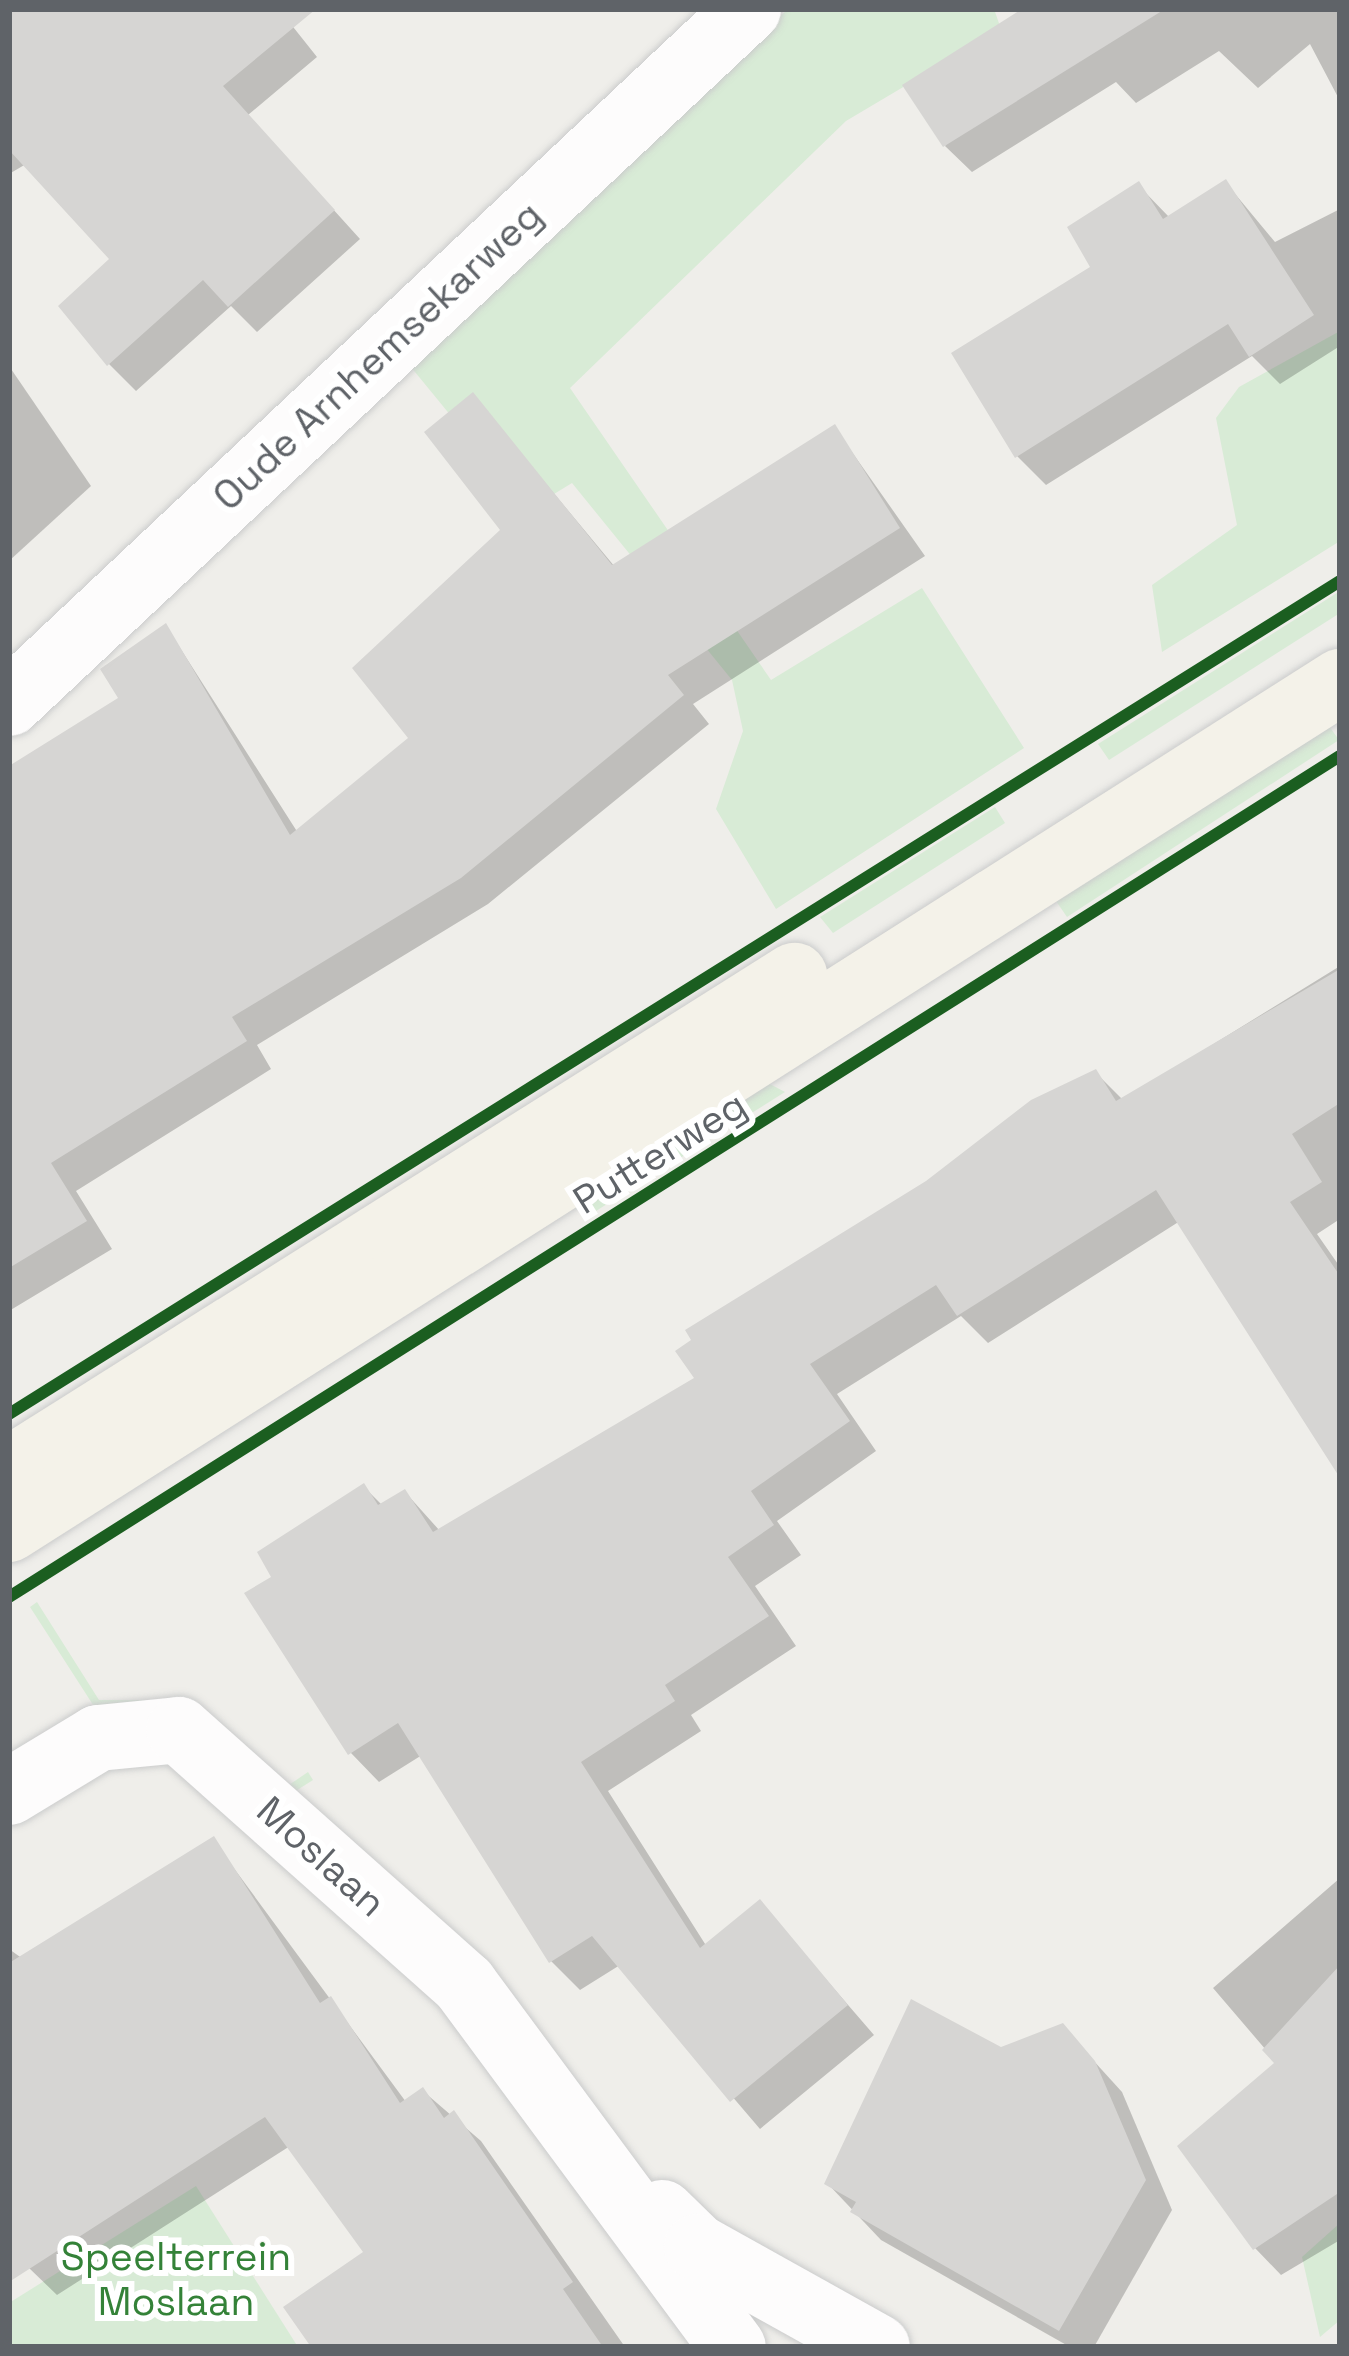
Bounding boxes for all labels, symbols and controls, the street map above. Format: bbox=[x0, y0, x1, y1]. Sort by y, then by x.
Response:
street label: Oude Arnhemsekarweg bbox=[204, 192, 552, 520]
street label: Putterweg bbox=[565, 1082, 755, 1224]
street label: Moslaan bbox=[247, 1787, 395, 1927]
park label: Speelterrein Moslaan bbox=[61, 2235, 291, 2326]

